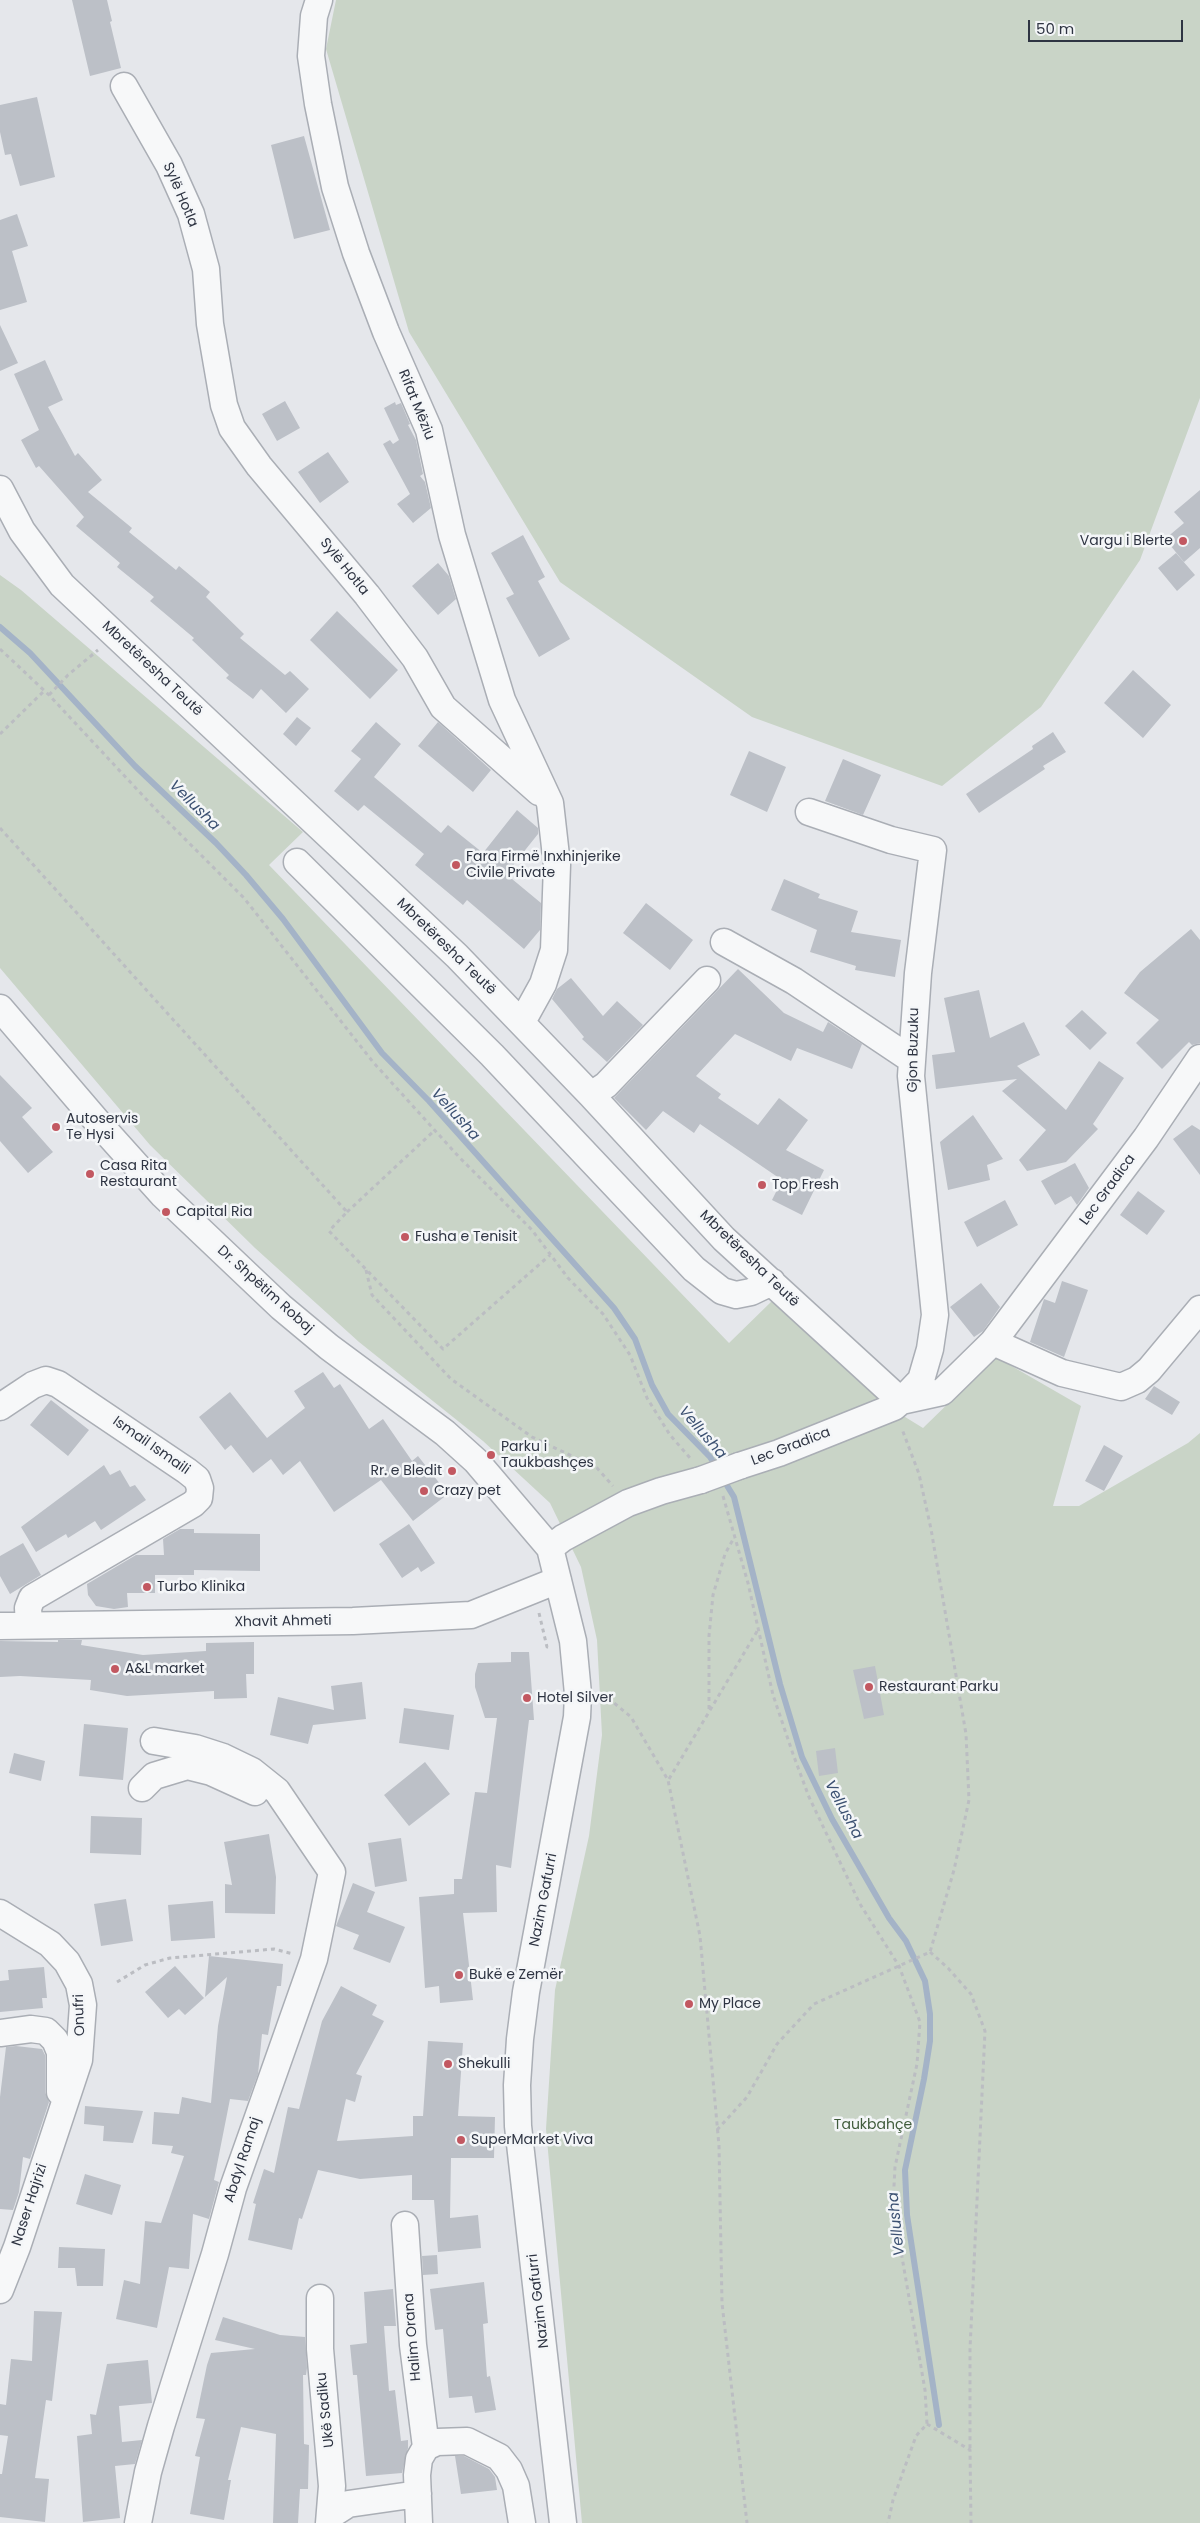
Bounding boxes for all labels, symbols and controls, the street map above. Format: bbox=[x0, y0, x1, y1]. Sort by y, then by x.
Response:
scale bar bbox=[1030, 10, 1185, 42]
text: 50 m bbox=[1036, 18, 1074, 39]
street label: Sylë Hotla bbox=[159, 160, 201, 230]
street label: Rifat Mëziu bbox=[394, 367, 438, 443]
place label: Vargu i Blerte bbox=[1080, 533, 1173, 549]
street label: Sylë Hotla bbox=[316, 535, 372, 599]
marker: Vargu i Blerte bbox=[1177, 535, 1189, 547]
street label: Mbretëresha Teutë bbox=[98, 618, 206, 720]
water label: Vellusha bbox=[165, 777, 223, 835]
place label: Fara Firmë Inxhinjerike Civile Private bbox=[466, 849, 621, 882]
marker: Fara Firmë Inxhinjerike Civile Private bbox=[450, 859, 462, 871]
street label: Mbretëresha Teutë bbox=[393, 895, 499, 999]
street label: Gjon Buzuku bbox=[905, 1007, 923, 1093]
water label: Vellusha bbox=[427, 1085, 483, 1145]
place label: Autoservis Te Hysi bbox=[66, 1111, 138, 1144]
marker: Autoservis Te Hysi bbox=[50, 1121, 62, 1133]
street label: Lec Gradica bbox=[1077, 1151, 1139, 1229]
place label: Casa Rita Restaurant bbox=[100, 1158, 177, 1190]
marker: Casa Rita Restaurant bbox=[84, 1168, 96, 1180]
place label: Top Fresh bbox=[772, 1177, 839, 1193]
marker: Top Fresh bbox=[756, 1179, 768, 1191]
place label: Capital Ria bbox=[176, 1204, 252, 1220]
marker: Capital Ria bbox=[160, 1206, 172, 1218]
street label: Mbretëresha Teutë bbox=[696, 1207, 802, 1311]
place label: Fusha e Tenisit bbox=[415, 1229, 517, 1245]
marker: Fusha e Tenisit bbox=[399, 1231, 411, 1243]
street label: Dr. Shpëtim Robaj bbox=[213, 1242, 317, 1338]
water label: Vellusha bbox=[674, 1403, 730, 1463]
street label: Ismail Ismaili bbox=[109, 1413, 193, 1479]
street label: Lec Gradica bbox=[749, 1424, 833, 1470]
place label: Parku i Taukbashçes bbox=[501, 1439, 594, 1471]
marker: Parku i Taukbashçes bbox=[485, 1449, 497, 1461]
place label: Rr. e Bledit bbox=[370, 1463, 442, 1479]
marker: Rr. e Bledit bbox=[446, 1465, 458, 1477]
place label: Crazy pet bbox=[434, 1483, 501, 1499]
marker: Crazy pet bbox=[418, 1485, 430, 1497]
place label: Turbo Klinika bbox=[157, 1579, 245, 1595]
marker: Turbo Klinika bbox=[141, 1581, 153, 1593]
street label: Xhavit Ahmeti bbox=[234, 1613, 332, 1631]
place label: A&L market bbox=[125, 1661, 205, 1677]
marker: A&L market bbox=[109, 1663, 121, 1675]
place label: Restaurant Parku bbox=[879, 1679, 998, 1695]
marker: Restaurant Parku bbox=[863, 1681, 875, 1693]
place label: Hotel Silver bbox=[537, 1690, 613, 1706]
marker: Hotel Silver bbox=[521, 1692, 533, 1704]
water label: Vellusha bbox=[820, 1778, 866, 1842]
street label: Nazim Gafurri bbox=[527, 1852, 561, 1948]
place label: Bukë e Zemër bbox=[469, 1967, 563, 1983]
marker: Bukë e Zemër bbox=[453, 1969, 465, 1981]
street label: Onufri bbox=[71, 1994, 89, 2036]
place label: My Place bbox=[699, 1996, 761, 2012]
marker: My Place bbox=[683, 1998, 695, 2010]
place label: Shekulli bbox=[458, 2056, 510, 2072]
marker: Shekulli bbox=[442, 2058, 454, 2070]
street label: Abdyl Ramaj bbox=[221, 2115, 265, 2205]
park label: Taukbahçe bbox=[834, 2117, 912, 2133]
place label: SuperMarket Viva bbox=[471, 2132, 593, 2148]
marker: SuperMarket Viva bbox=[455, 2134, 467, 2146]
street label: Naser Hajrizi bbox=[9, 2162, 51, 2248]
water label: Vellusha bbox=[885, 2191, 909, 2257]
street label: Nazim Gafurri bbox=[525, 2253, 553, 2349]
street label: Halim Orana bbox=[401, 2292, 425, 2382]
street label: Ukë Sadiku bbox=[314, 2371, 338, 2449]

